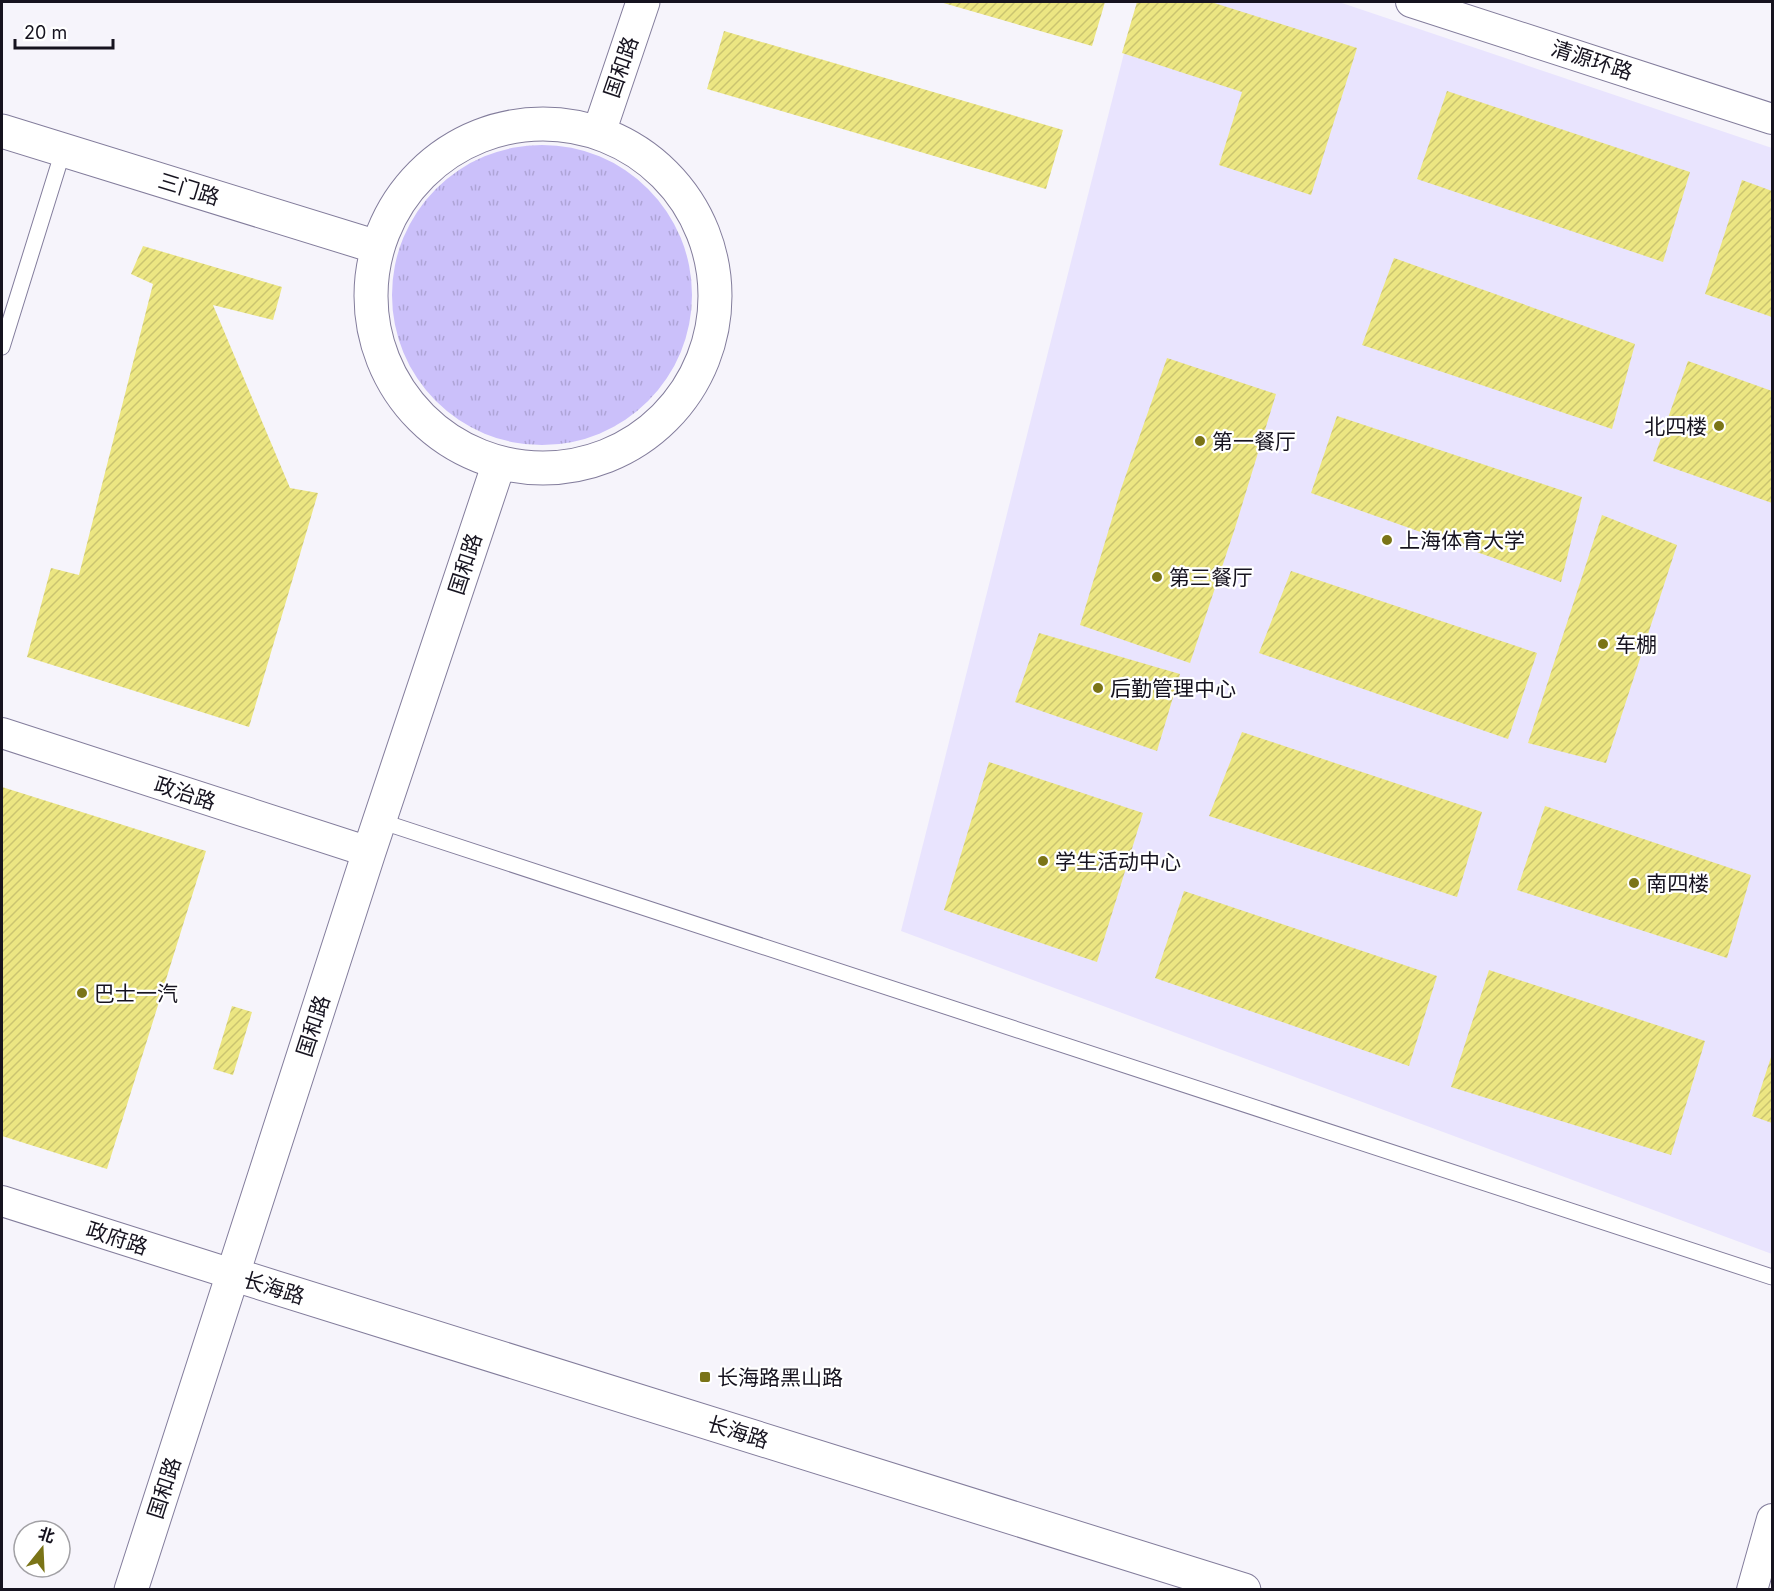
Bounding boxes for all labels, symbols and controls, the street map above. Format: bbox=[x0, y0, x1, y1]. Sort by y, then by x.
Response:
scale bar bbox=[15, 12, 112, 50]
text: 20 m bbox=[24, 22, 67, 43]
street label: 国和路 bbox=[599, 33, 643, 101]
street label: 清源环路 bbox=[1548, 35, 1636, 85]
street label: 三门路 bbox=[155, 168, 223, 210]
place label: 北四楼 bbox=[1644, 414, 1707, 439]
marker: 北四楼 bbox=[1712, 419, 1726, 433]
place label: 第一餐厅 bbox=[1212, 429, 1296, 454]
marker: 第一餐厅 bbox=[1193, 434, 1207, 448]
place label: 上海体育大学 bbox=[1399, 528, 1525, 553]
street label: 国和路 bbox=[443, 530, 487, 598]
marker: 上海体育大学 bbox=[1380, 533, 1394, 547]
place label: 第三餐厅 bbox=[1169, 565, 1253, 590]
marker: 第三餐厅 bbox=[1150, 570, 1164, 584]
place label: 车棚 bbox=[1615, 632, 1657, 657]
marker: 车棚 bbox=[1596, 637, 1610, 651]
place label: 后勤管理中心 bbox=[1110, 676, 1236, 701]
marker: 后勤管理中心 bbox=[1091, 681, 1105, 695]
street label: 政治路 bbox=[151, 771, 219, 815]
place label: 学生活动中心 bbox=[1055, 849, 1181, 874]
marker: 学生活动中心 bbox=[1036, 854, 1050, 868]
place label: 南四楼 bbox=[1646, 871, 1709, 896]
marker: 南四楼 bbox=[1627, 876, 1641, 890]
place label: 巴士一汽 bbox=[94, 981, 178, 1006]
marker: 巴士一汽 bbox=[75, 986, 89, 1000]
street label: 国和路 bbox=[291, 992, 335, 1060]
street label: 政府路 bbox=[83, 1216, 151, 1260]
street label: 长海路 bbox=[240, 1267, 308, 1309]
place label: 长海路黑山路 bbox=[717, 1365, 843, 1390]
marker: 长海路黑山路 bbox=[698, 1370, 712, 1384]
street label: 长海路 bbox=[704, 1411, 772, 1453]
street label: 国和路 bbox=[142, 1454, 186, 1522]
north arrow bbox=[12, 1519, 72, 1579]
text: 北 bbox=[36, 1523, 57, 1547]

